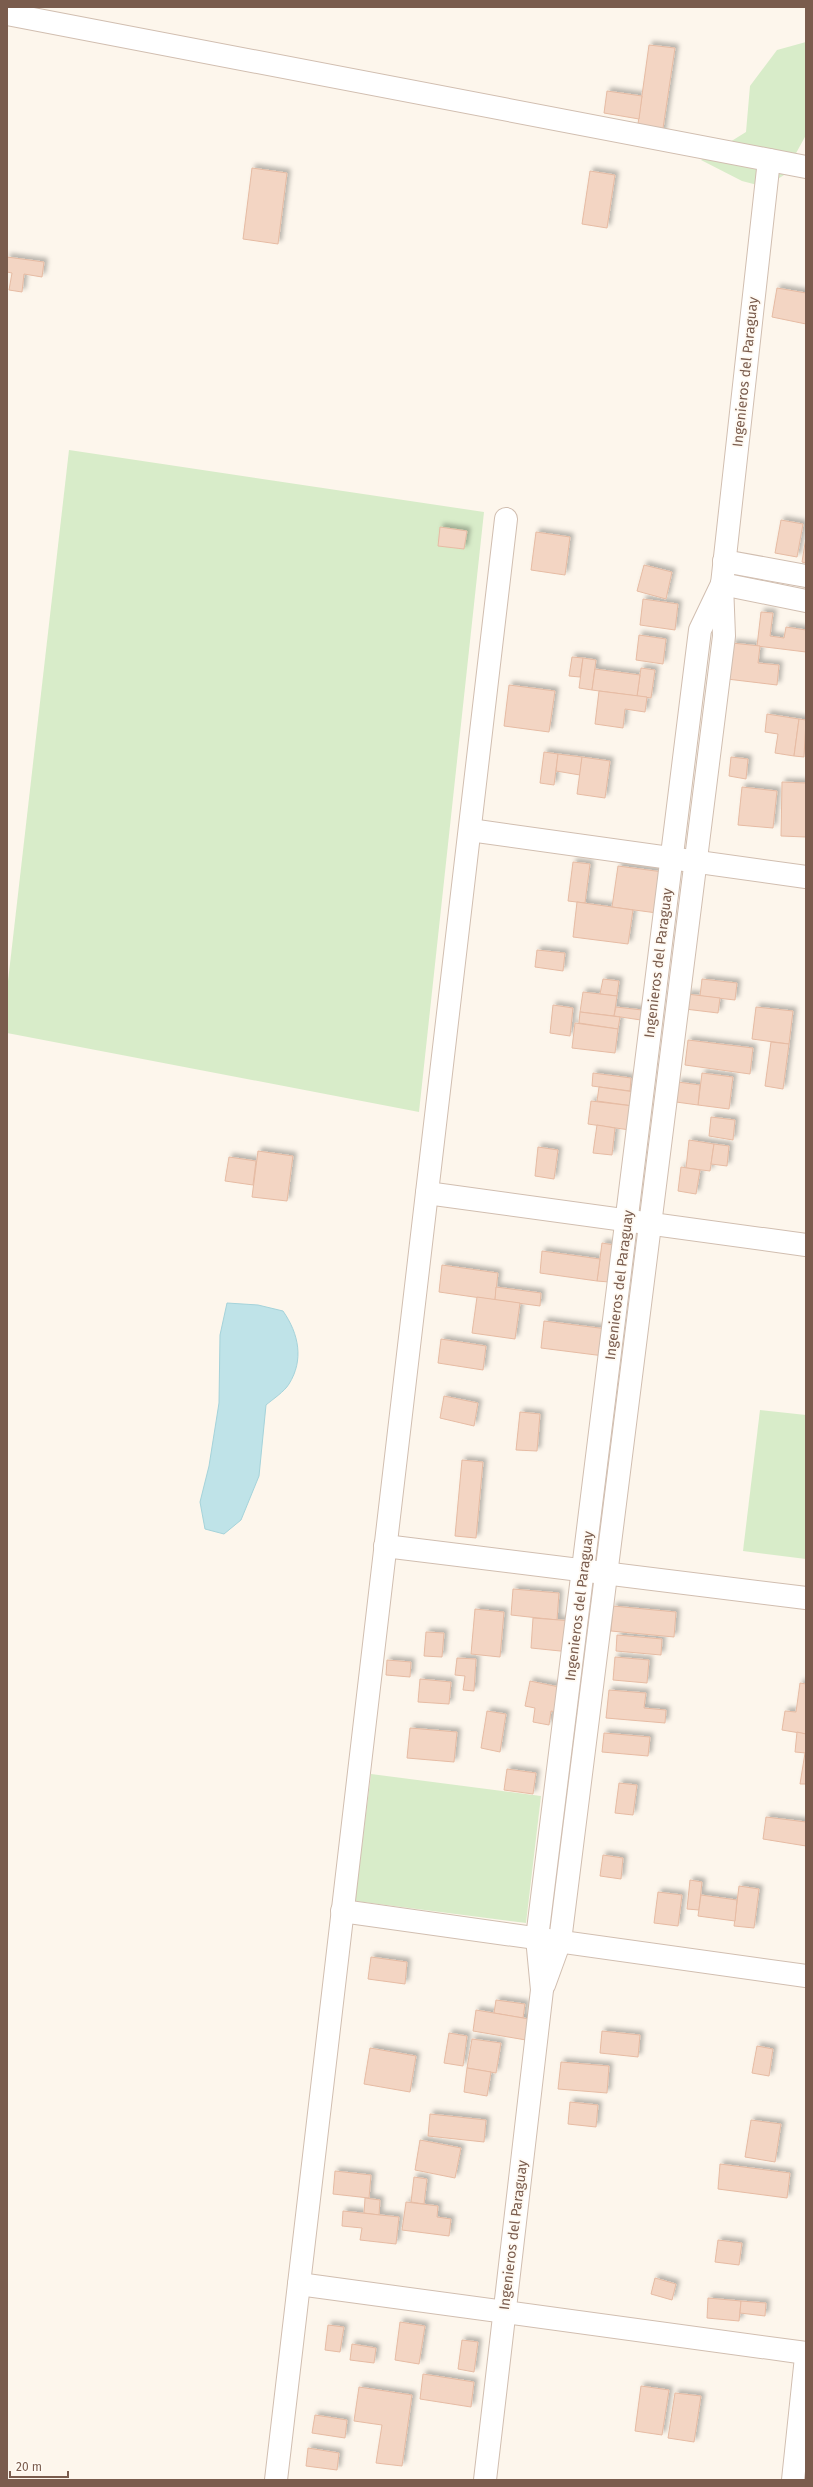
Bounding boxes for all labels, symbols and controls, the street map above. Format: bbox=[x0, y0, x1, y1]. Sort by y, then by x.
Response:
street label: Ingenieros del Paraguay bbox=[729, 296, 762, 448]
street label: Ingenieros del Paraguay bbox=[641, 887, 676, 1039]
street label: Ingenieros del Paraguay bbox=[602, 1209, 637, 1361]
street label: Ingenieros del Paraguay bbox=[562, 1530, 597, 1682]
street label: Ingenieros del Paraguay bbox=[496, 2159, 531, 2311]
scale bar bbox=[10, 2453, 68, 2479]
text: 20 m bbox=[16, 2460, 42, 2474]

